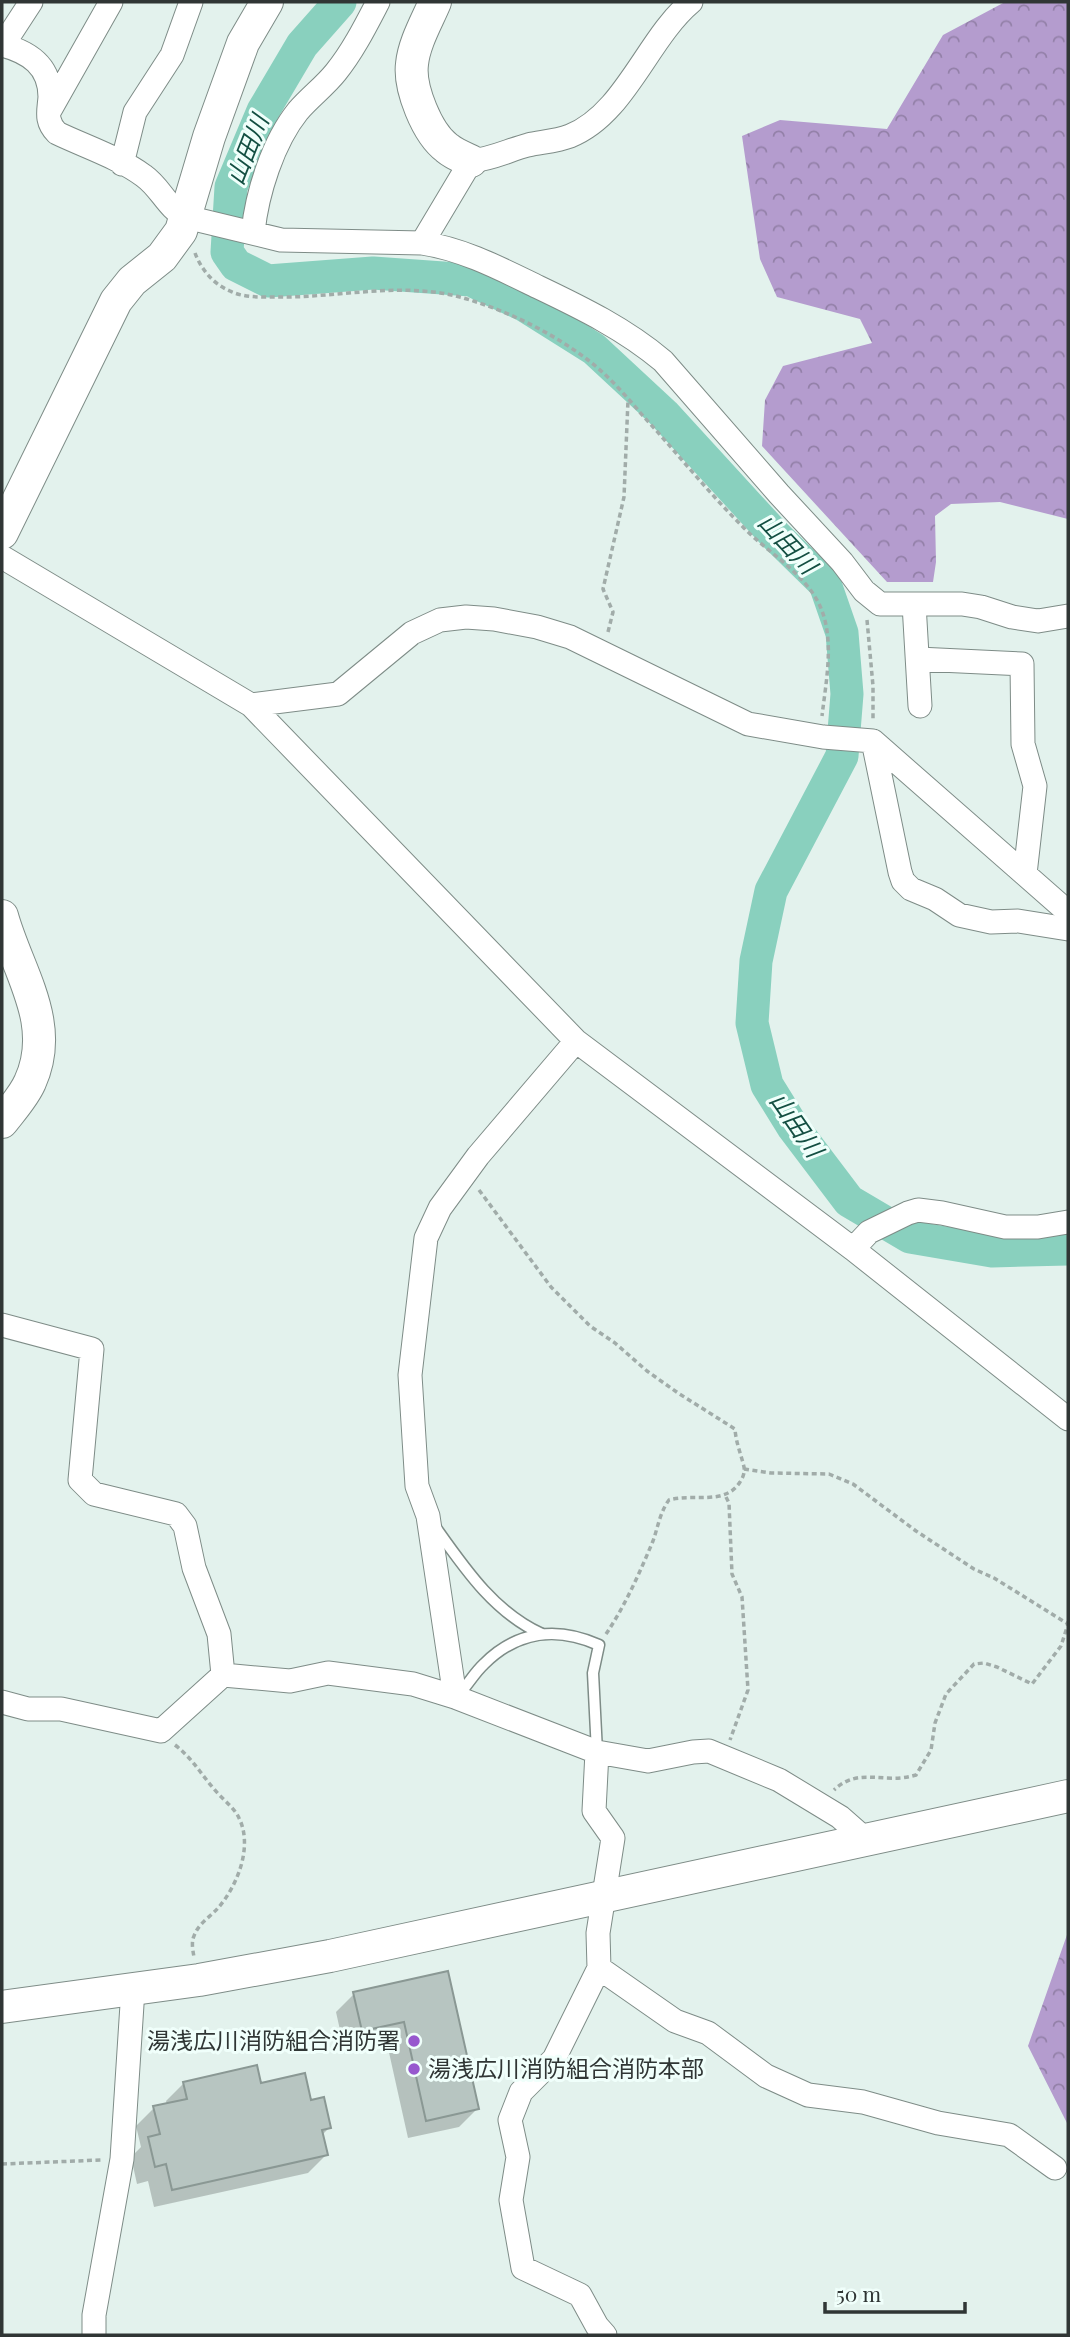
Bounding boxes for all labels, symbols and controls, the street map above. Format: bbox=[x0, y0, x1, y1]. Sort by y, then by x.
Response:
water label: 山田川 bbox=[218, 107, 276, 189]
water label: 山田川 bbox=[752, 505, 827, 582]
water label: 山田川 bbox=[764, 1085, 833, 1165]
place label: 湯浅広川消防組合消防署 bbox=[147, 2024, 400, 2055]
marker: 湯浅広川消防組合消防署 bbox=[406, 2033, 422, 2049]
place label: 湯浅広川消防組合消防本部 bbox=[428, 2052, 704, 2083]
marker: 湯浅広川消防組合消防本部 bbox=[406, 2061, 422, 2077]
scale bar bbox=[825, 2270, 965, 2314]
text: 50 m bbox=[836, 2279, 882, 2307]

